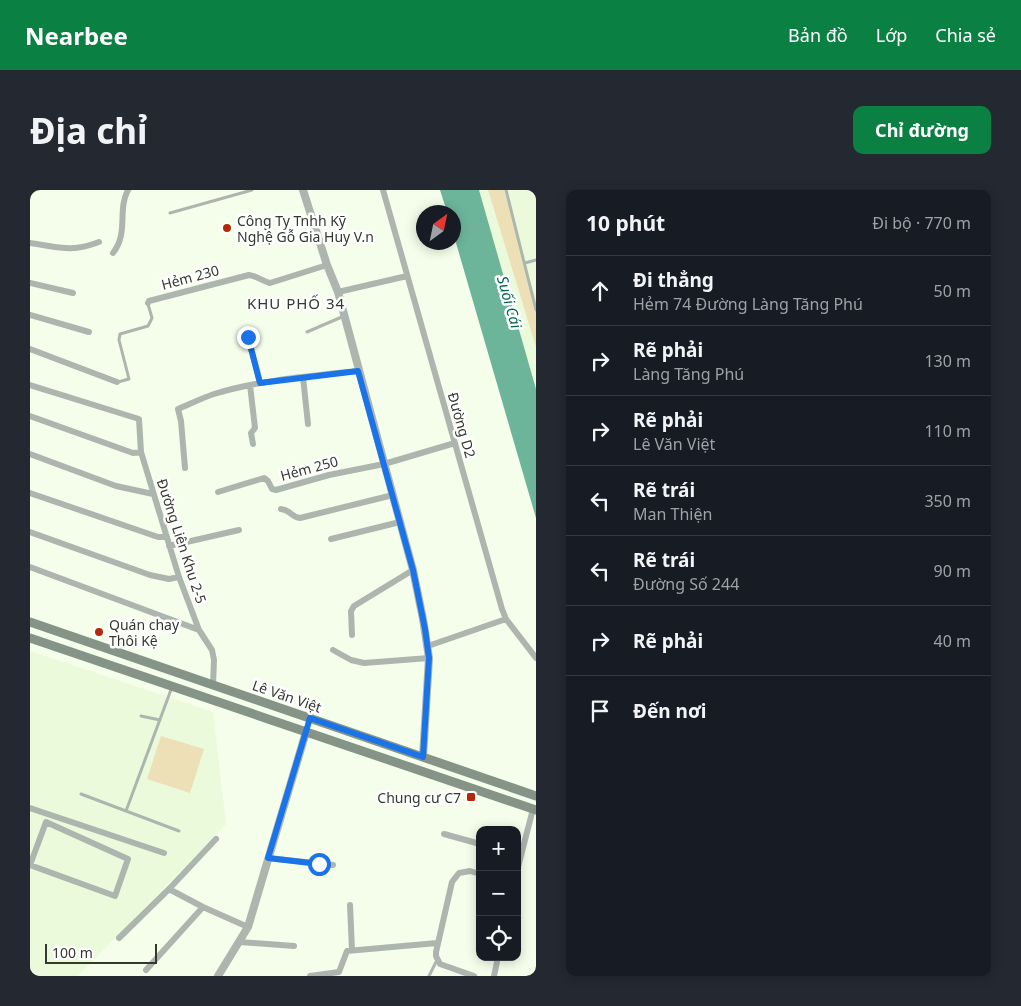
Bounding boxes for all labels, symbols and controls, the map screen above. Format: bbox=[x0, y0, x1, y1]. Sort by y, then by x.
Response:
text: Nearbee bbox=[25, 19, 128, 52]
text: Bản đồ bbox=[788, 23, 848, 47]
text: Lớp bbox=[876, 23, 907, 47]
text: Chia sẻ bbox=[935, 23, 996, 47]
button: Chỉ đường bbox=[853, 106, 991, 154]
text: Địa chỉ bbox=[30, 107, 147, 154]
north arrow bbox=[416, 205, 461, 250]
text: 10 phút bbox=[586, 209, 665, 237]
place label: Công Ty Tnhh Kỹ Nghệ Gỗ Gia Huy V.n bbox=[237, 211, 374, 246]
text: Đi bộ · 770 m bbox=[872, 212, 971, 234]
marker: Công Ty Tnhh Kỹ Nghệ Gỗ Gia Huy V.n bbox=[221, 222, 233, 234]
street label: Hẻm 230 bbox=[159, 260, 221, 294]
text: Đi thẳng bbox=[633, 267, 714, 293]
water label: Suối Cái bbox=[493, 273, 527, 332]
icon: ahead bbox=[586, 277, 614, 305]
text: 50 m bbox=[934, 280, 971, 302]
district label: KHU PHỐ 34 bbox=[247, 293, 345, 313]
text: Hẻm 74 Đường Làng Tăng Phú bbox=[633, 293, 863, 315]
route end bbox=[237, 326, 260, 349]
text: Rẽ phải bbox=[633, 337, 703, 363]
icon: right bbox=[586, 347, 614, 375]
text: 130 m bbox=[924, 350, 971, 372]
text: Làng Tăng Phú bbox=[633, 363, 744, 385]
street label: Đường D2 bbox=[444, 390, 480, 460]
text: Rẽ phải bbox=[633, 407, 703, 433]
icon: right bbox=[586, 417, 614, 445]
text: 110 m bbox=[924, 420, 971, 442]
text: Lê Văn Việt bbox=[633, 433, 715, 455]
street label: Hẻm 250 bbox=[278, 451, 340, 485]
street label: Đường Liên Khu 2-5 bbox=[153, 476, 211, 606]
text: Rẽ trái bbox=[633, 477, 695, 503]
icon: left bbox=[586, 487, 614, 515]
text: 350 m bbox=[924, 490, 971, 512]
text: Man Thiện bbox=[633, 503, 712, 525]
text: Rẽ trái bbox=[633, 547, 695, 573]
icon: left bbox=[586, 557, 614, 585]
text: 90 m bbox=[934, 560, 971, 582]
text: Đường Số 244 bbox=[633, 573, 739, 595]
place label: Quán chay Thôi Kệ bbox=[109, 615, 180, 650]
marker: Quán chay Thôi Kệ bbox=[93, 626, 105, 638]
icon: right bbox=[586, 627, 614, 655]
text: Rẽ phải bbox=[633, 628, 703, 654]
text: 40 m bbox=[934, 630, 971, 652]
street label: Lê Văn Việt bbox=[250, 675, 324, 717]
icon: arrive bbox=[586, 697, 614, 725]
text: Đến nơi bbox=[633, 698, 707, 724]
place label: Chung cư C7 bbox=[377, 788, 461, 807]
marker: Chung cư C7 bbox=[465, 791, 477, 803]
map controls bbox=[476, 826, 521, 961]
button: + bbox=[476, 826, 521, 871]
route start bbox=[308, 853, 331, 876]
button: − bbox=[476, 871, 521, 916]
button: locate bbox=[476, 916, 521, 961]
scale bar bbox=[45, 941, 158, 964]
text: 100 m bbox=[52, 943, 93, 962]

